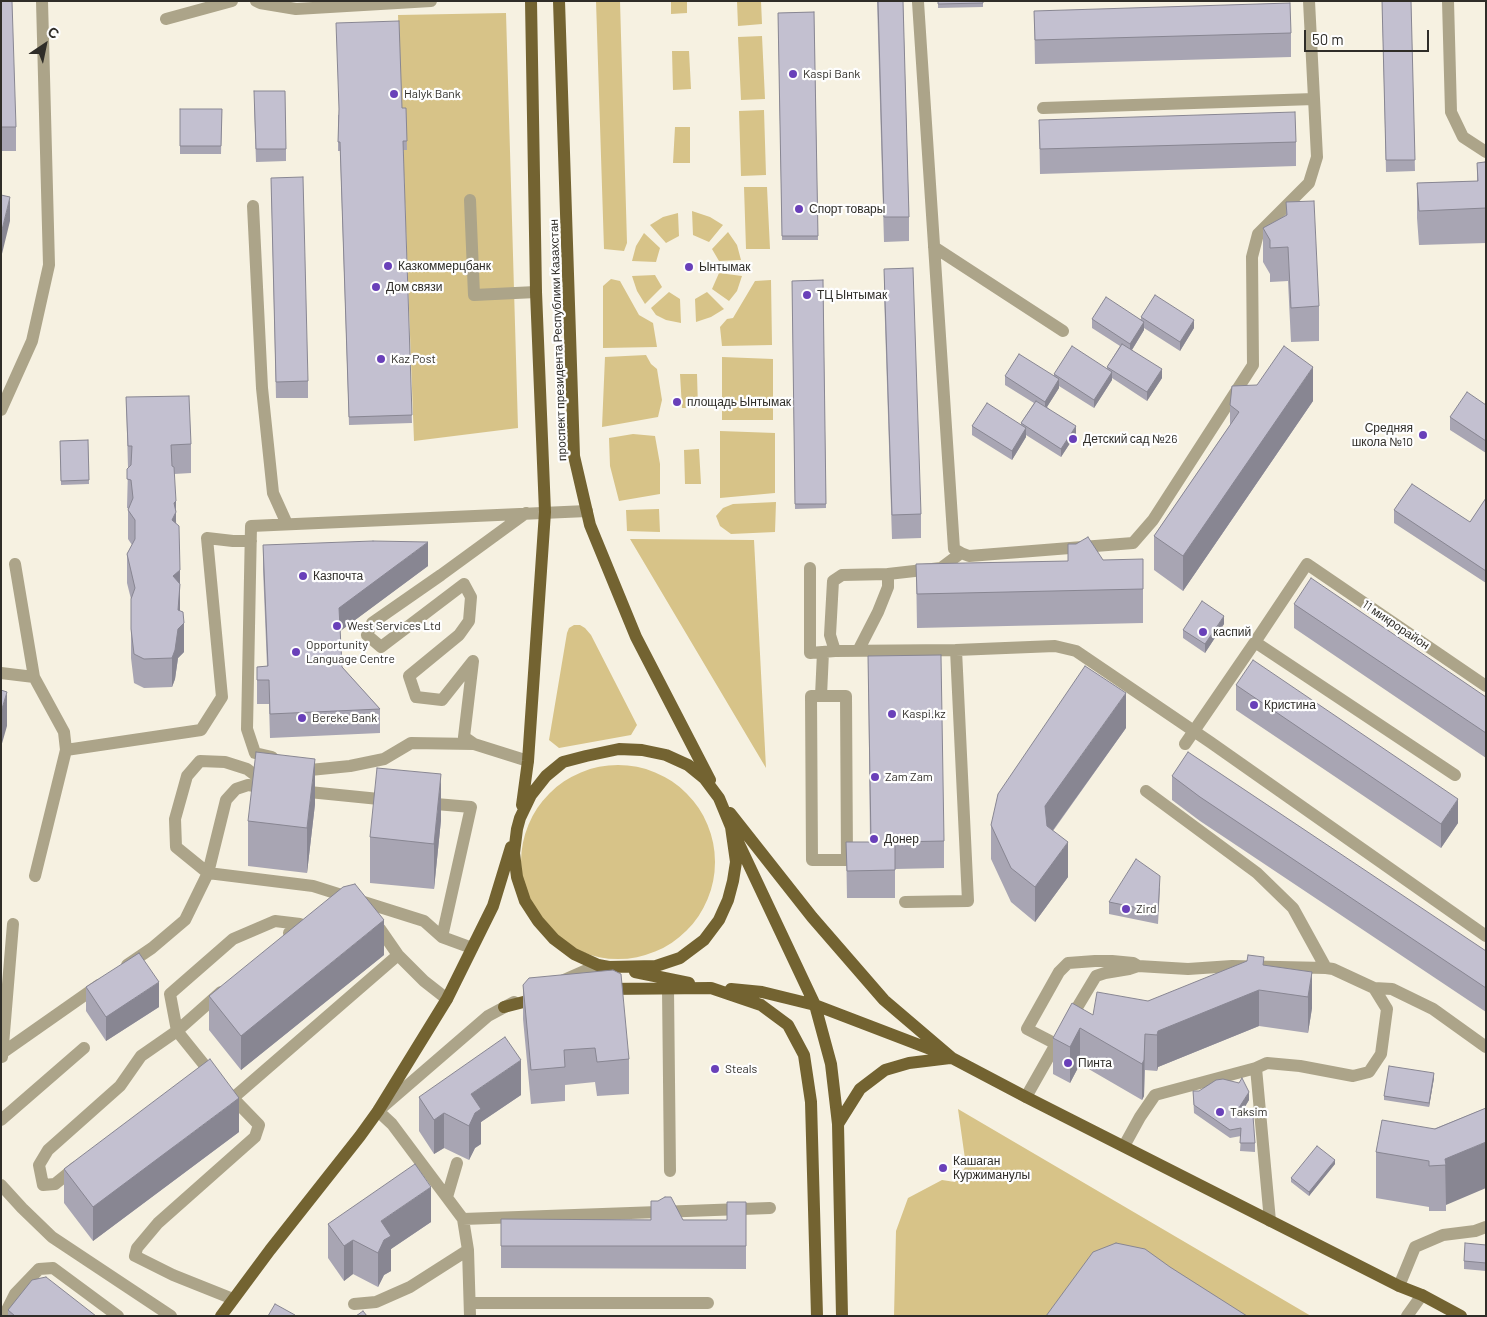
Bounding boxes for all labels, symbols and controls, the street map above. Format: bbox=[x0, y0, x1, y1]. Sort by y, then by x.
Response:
north arrow bbox=[20, 20, 70, 70]
scale bar bbox=[1307, 20, 1432, 52]
text: С bbox=[45, 22, 63, 42]
text: 50 m bbox=[1312, 30, 1344, 48]
place label: Kaspi Bank bbox=[803, 67, 860, 81]
marker: Kaspi Bank bbox=[787, 68, 799, 80]
place label: Halyk Bank bbox=[404, 87, 461, 101]
marker: Halyk Bank bbox=[388, 88, 400, 100]
place label: Спорт товары bbox=[809, 202, 885, 216]
marker: Спорт товары bbox=[793, 203, 805, 215]
street label: проспект президента Республики Казахстан bbox=[547, 219, 569, 461]
place label: Казкоммерцбанк bbox=[398, 259, 491, 273]
marker: Казкоммерцбанк bbox=[382, 260, 394, 272]
place label: Ынтымак bbox=[699, 260, 751, 274]
marker: Ынтымак bbox=[683, 261, 695, 273]
place label: Дом связи bbox=[386, 280, 443, 294]
marker: Дом связи bbox=[370, 281, 382, 293]
place label: ТЦ Ынтымак bbox=[817, 288, 887, 302]
marker: ТЦ Ынтымак bbox=[801, 289, 813, 301]
place label: Kaz Post bbox=[391, 352, 436, 366]
marker: Kaz Post bbox=[375, 353, 387, 365]
place label: площадь Ынтымак bbox=[687, 395, 791, 409]
marker: площадь Ынтымак bbox=[671, 396, 683, 408]
place label: Средняя школа №10 bbox=[1352, 421, 1413, 449]
marker: Средняя школа №10 bbox=[1417, 429, 1429, 441]
place label: Детский сад №26 bbox=[1083, 432, 1177, 446]
marker: Детский сад №26 bbox=[1067, 433, 1079, 445]
place label: Казпочта bbox=[313, 569, 363, 583]
marker: Казпочта bbox=[297, 570, 309, 582]
street label: 11 микрорайон bbox=[1360, 597, 1432, 653]
place label: West Services Ltd bbox=[347, 619, 441, 633]
marker: West Services Ltd bbox=[331, 620, 343, 632]
place label: каспий bbox=[1213, 625, 1251, 639]
marker: каспий bbox=[1197, 626, 1209, 638]
place label: Opportunity Language Centre bbox=[306, 638, 395, 666]
marker: Opportunity Language Centre bbox=[290, 646, 302, 658]
place label: Кристина bbox=[1264, 698, 1316, 712]
marker: Кристина bbox=[1248, 699, 1260, 711]
place label: Kaspi.kz bbox=[902, 707, 946, 721]
marker: Kaspi.kz bbox=[886, 708, 898, 720]
place label: Bereke Bank bbox=[312, 711, 377, 725]
marker: Bereke Bank bbox=[296, 712, 308, 724]
place label: Zam Zam bbox=[885, 770, 933, 784]
marker: Zam Zam bbox=[869, 771, 881, 783]
place label: Донер bbox=[884, 832, 919, 846]
marker: Донер bbox=[868, 833, 880, 845]
place label: Zird bbox=[1136, 902, 1157, 916]
marker: Zird bbox=[1120, 903, 1132, 915]
place label: Пинта bbox=[1078, 1056, 1112, 1070]
marker: Пинта bbox=[1062, 1057, 1074, 1069]
place label: Steals bbox=[725, 1062, 757, 1076]
marker: Steals bbox=[709, 1063, 721, 1075]
place label: Taksim bbox=[1230, 1105, 1267, 1119]
marker: Taksim bbox=[1214, 1106, 1226, 1118]
place label: Кашаган Куржиманулы bbox=[953, 1154, 1030, 1182]
marker: Кашаган Куржиманулы bbox=[937, 1162, 949, 1174]

